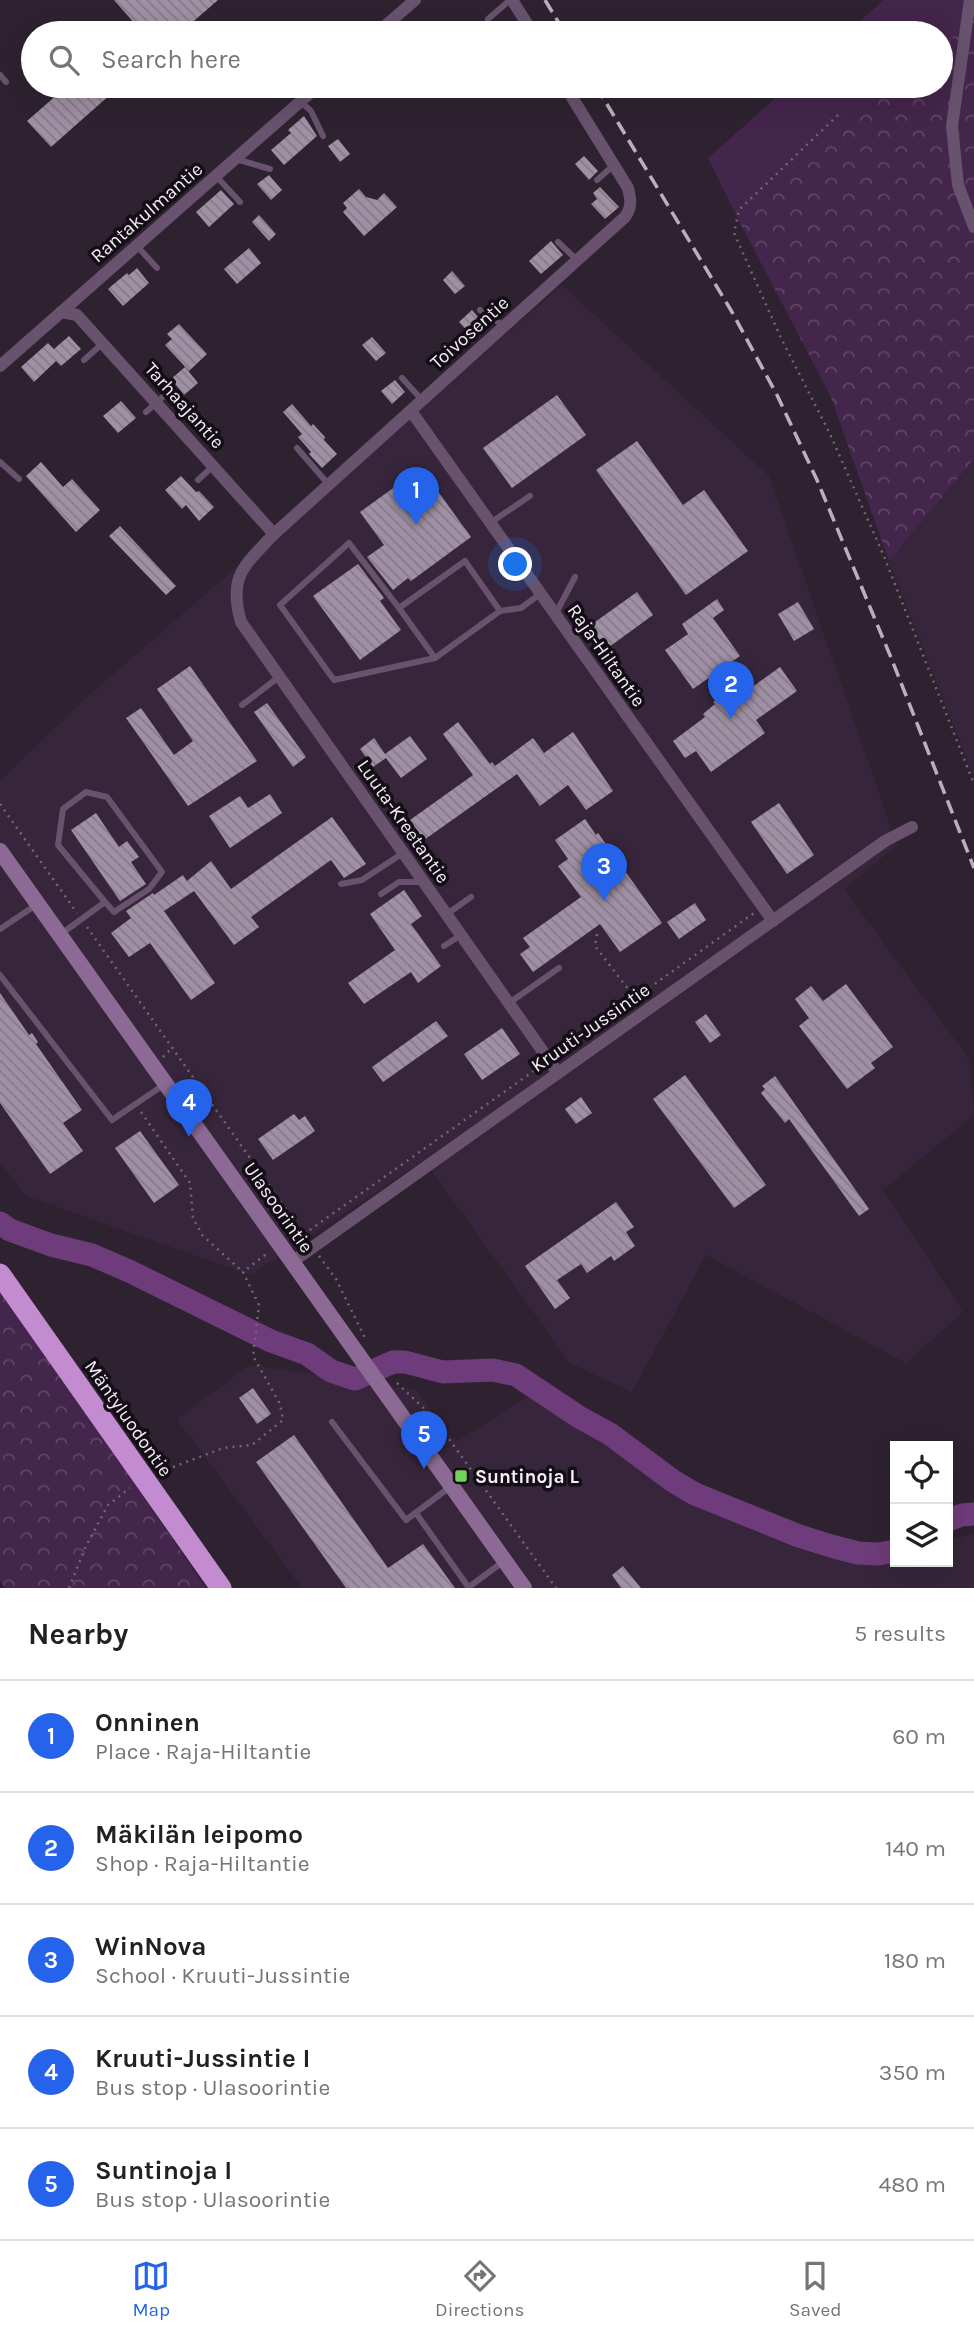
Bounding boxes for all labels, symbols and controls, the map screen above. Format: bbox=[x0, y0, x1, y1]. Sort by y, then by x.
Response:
search box bbox=[21, 21, 953, 98]
icon: search bbox=[45, 41, 83, 79]
text: Search here bbox=[101, 44, 241, 75]
street label: Rantakulmantie bbox=[86, 158, 207, 267]
street label: Toivosentie bbox=[426, 292, 513, 374]
street label: Tarhaajantie bbox=[140, 358, 229, 453]
pin: 1 bbox=[393, 467, 439, 525]
your location bbox=[498, 547, 532, 581]
street label: Raja-Hiltantie bbox=[563, 600, 650, 711]
pin: 2 bbox=[708, 661, 754, 719]
street label: Luuta-Kreetantie bbox=[352, 756, 454, 888]
pin: 3 bbox=[581, 843, 627, 901]
street label: Kruuti-Jussintie bbox=[527, 979, 654, 1077]
pin: 4 bbox=[166, 1079, 212, 1137]
street label: Ulasoorintie bbox=[239, 1158, 317, 1257]
street label: Mäntyluodontie bbox=[80, 1356, 176, 1481]
pin: 5 bbox=[401, 1411, 447, 1469]
map controls bbox=[890, 1441, 953, 1567]
button: locate bbox=[890, 1441, 953, 1504]
place label: Suntinoja L bbox=[475, 1466, 579, 1488]
marker: Suntinoja L bbox=[453, 1468, 469, 1484]
button: layers bbox=[890, 1504, 953, 1567]
text: Nearby bbox=[28, 1616, 128, 1652]
text: 5 results bbox=[854, 1620, 946, 1647]
text: Onninen bbox=[95, 1707, 200, 1738]
text: 1 bbox=[47, 1723, 55, 1750]
text: 60 m bbox=[892, 1723, 946, 1750]
text: Place · Raja-Hiltantie bbox=[95, 1738, 311, 1765]
text: Mäkilän leipomo bbox=[95, 1819, 303, 1850]
text: 2 bbox=[44, 1835, 58, 1862]
text: 140 m bbox=[885, 1835, 946, 1862]
text: Shop · Raja-Hiltantie bbox=[95, 1850, 310, 1877]
text: WinNova bbox=[95, 1931, 206, 1962]
text: 3 bbox=[44, 1947, 58, 1974]
text: 180 m bbox=[884, 1947, 946, 1974]
text: School · Kruuti-Jussintie bbox=[95, 1962, 350, 1989]
text: Kruuti-Jussintie I bbox=[95, 2043, 310, 2074]
text: 4 bbox=[44, 2059, 58, 2086]
text: 350 m bbox=[879, 2059, 946, 2086]
text: Bus stop · Ulasoorintie bbox=[95, 2074, 330, 2101]
text: Suntinoja I bbox=[95, 2155, 232, 2186]
text: 5 bbox=[44, 2171, 58, 2198]
text: 480 m bbox=[878, 2171, 946, 2198]
text: Bus stop · Ulasoorintie bbox=[95, 2186, 330, 2213]
tab: Map bbox=[132, 2257, 170, 2321]
tab: Directions bbox=[435, 2257, 524, 2321]
tab: Saved bbox=[789, 2257, 842, 2321]

